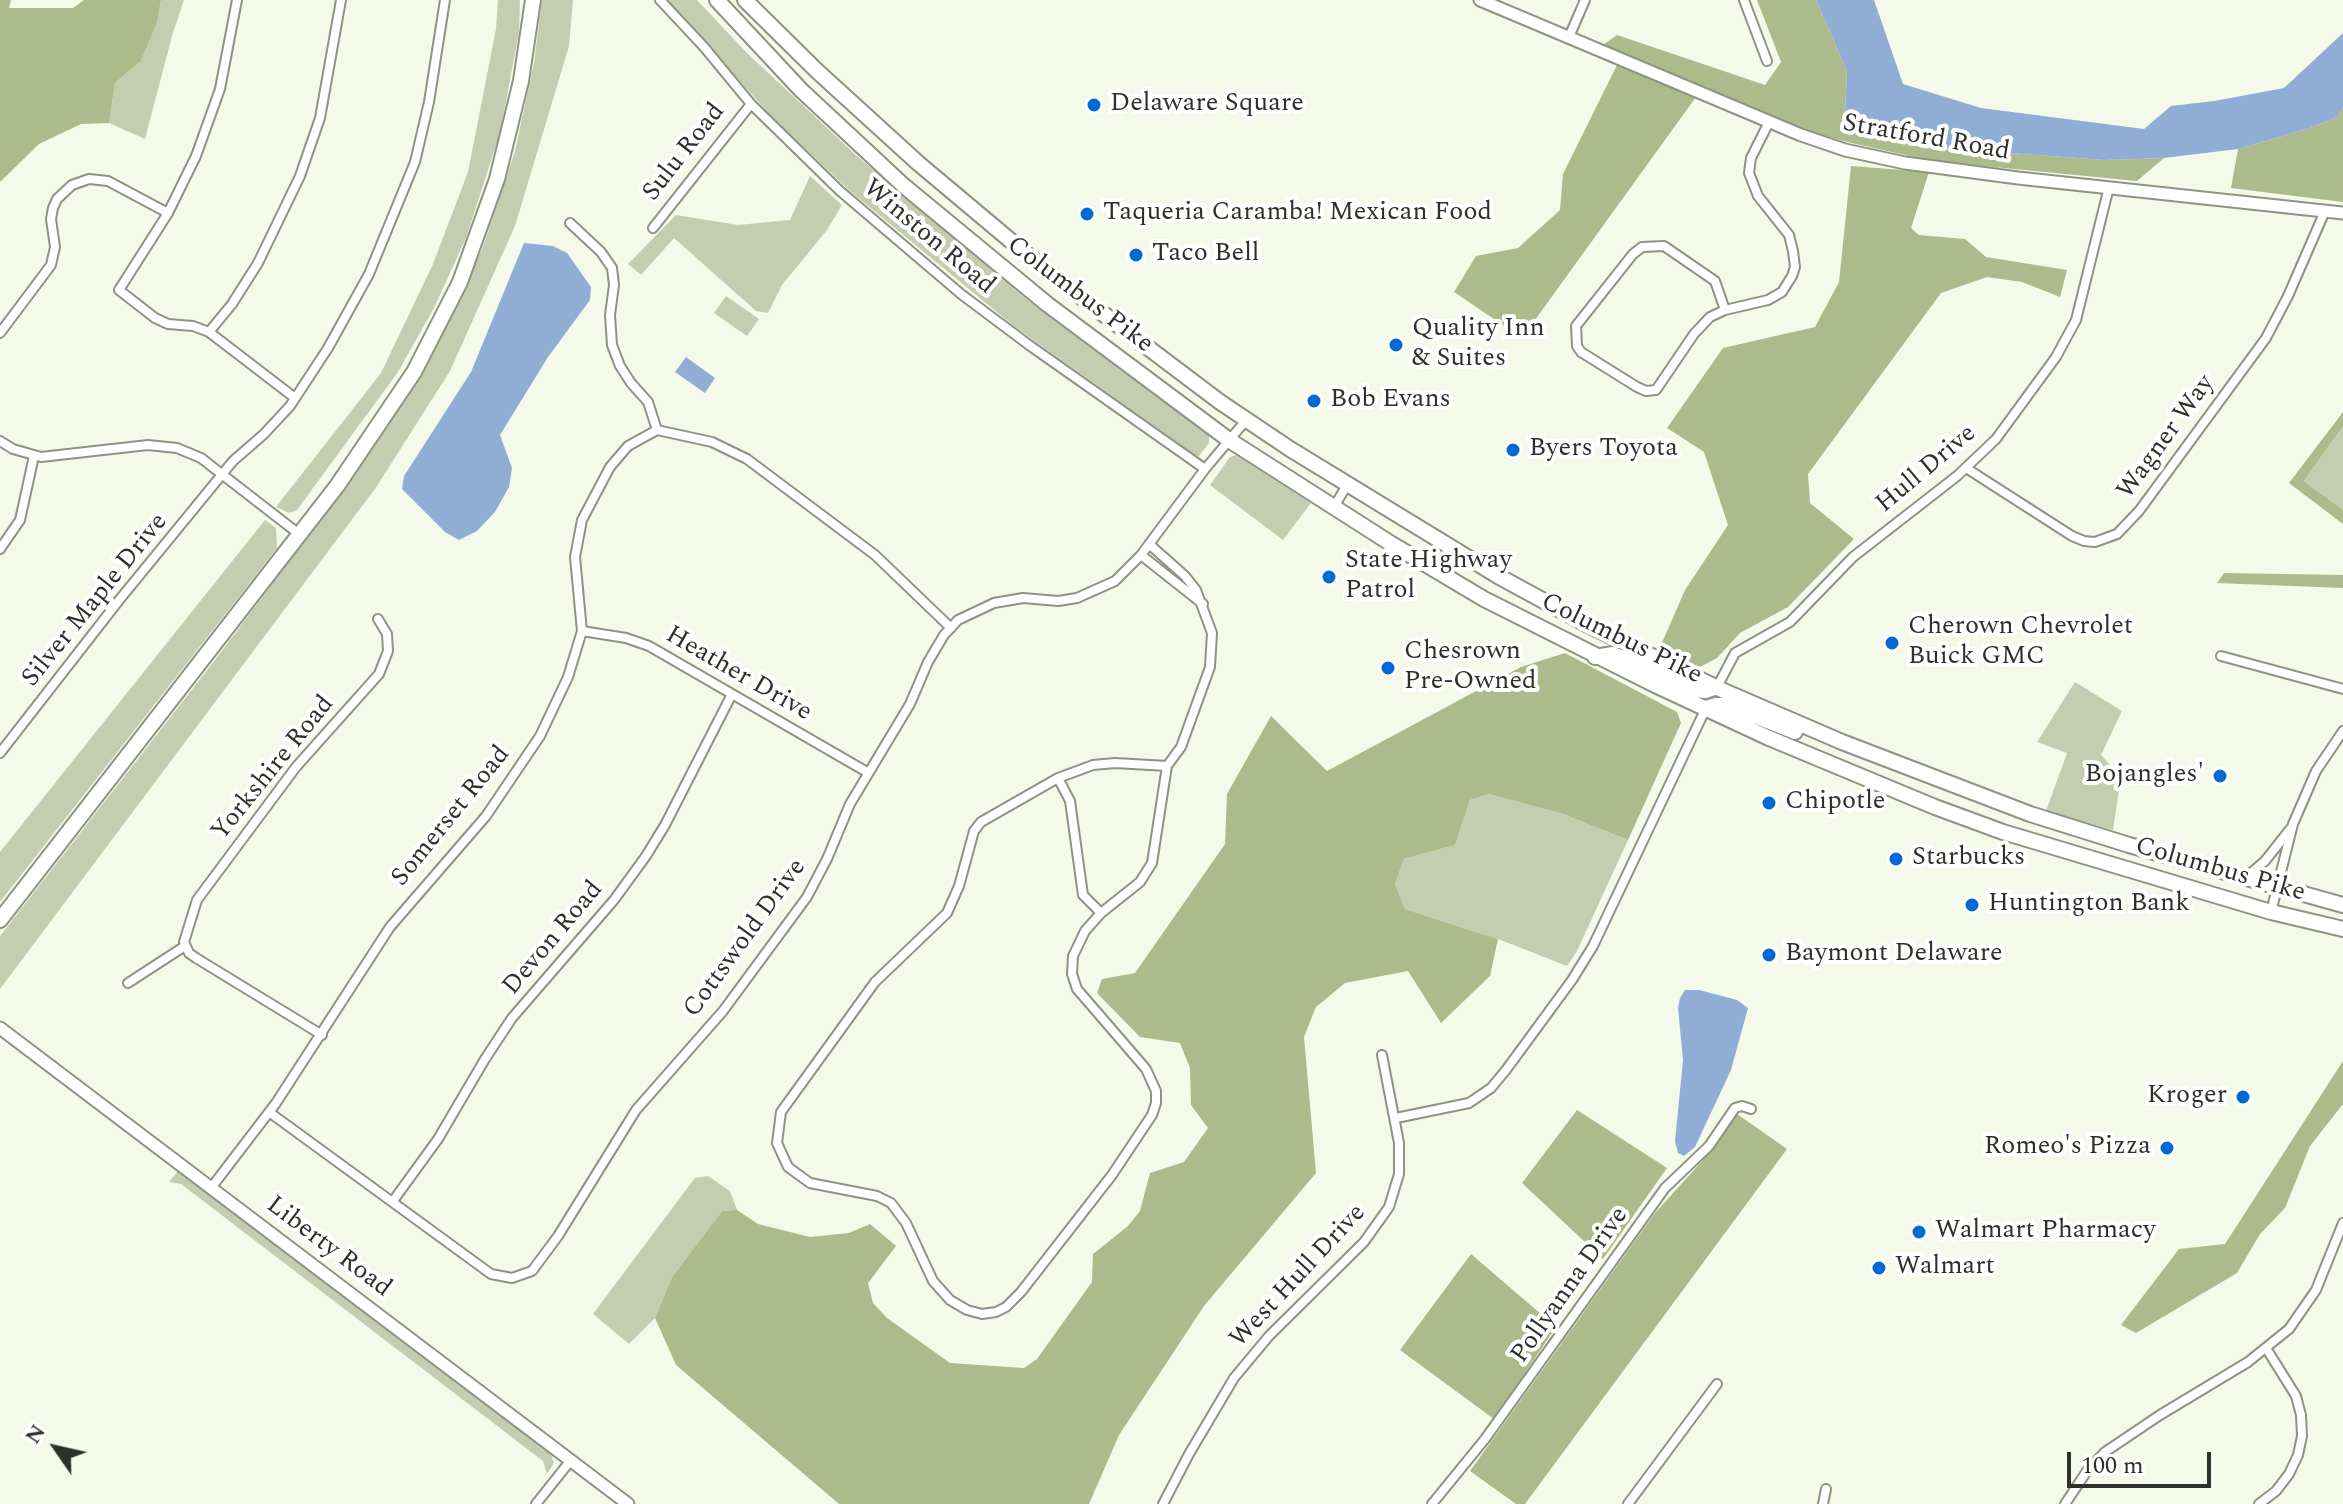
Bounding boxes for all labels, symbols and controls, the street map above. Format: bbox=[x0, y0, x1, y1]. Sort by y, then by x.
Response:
place label: Delaware Square bbox=[1110, 89, 1304, 121]
marker: Delaware Square bbox=[1085, 96, 1103, 114]
street label: Sulu Road bbox=[637, 98, 733, 208]
street label: Stratford Road bbox=[1840, 109, 2012, 169]
street label: Winston Road bbox=[856, 174, 1000, 302]
place label: Taqueria Caramba! Mexican Food bbox=[1103, 198, 1492, 230]
marker: Taqueria Caramba! Mexican Food bbox=[1078, 205, 1096, 223]
street label: Columbus Pike bbox=[1000, 231, 1158, 361]
place label: Taco Bell bbox=[1152, 239, 1259, 271]
marker: Taco Bell bbox=[1127, 246, 1145, 264]
place label: Quality Inn & Suites bbox=[1412, 314, 1545, 376]
marker: Quality Inn & Suites bbox=[1387, 336, 1405, 354]
street label: Wagner Way bbox=[2111, 370, 2223, 506]
place label: Bob Evans bbox=[1330, 385, 1451, 417]
marker: Bob Evans bbox=[1305, 392, 1323, 410]
street label: Hull Drive bbox=[1871, 419, 1983, 521]
place label: Byers Toyota bbox=[1529, 434, 1678, 466]
marker: Byers Toyota bbox=[1504, 441, 1522, 459]
street label: Silver Maple Drive bbox=[16, 508, 176, 694]
place label: State Highway Patrol bbox=[1345, 546, 1512, 608]
marker: State Highway Patrol bbox=[1320, 568, 1338, 586]
street label: Columbus Pike bbox=[1535, 588, 1707, 692]
place label: Cherown Chevrolet Buick GMC bbox=[1908, 612, 2133, 674]
street label: Heather Drive bbox=[659, 621, 817, 729]
marker: Cherown Chevrolet Buick GMC bbox=[1883, 634, 1901, 652]
place label: Chesrown Pre-Owned bbox=[1404, 637, 1537, 698]
marker: Chesrown Pre-Owned bbox=[1379, 659, 1397, 677]
street label: Yorkshire Road bbox=[206, 690, 342, 848]
street label: Somerset Road bbox=[386, 740, 518, 894]
place label: Bojangles' bbox=[2085, 760, 2204, 792]
marker: Bojangles' bbox=[2211, 767, 2229, 785]
place label: Chipotle bbox=[1785, 787, 1885, 819]
marker: Chipotle bbox=[1760, 794, 1778, 812]
street label: Columbus Pike bbox=[2131, 832, 2309, 910]
place label: Starbucks bbox=[1912, 843, 2025, 875]
marker: Starbucks bbox=[1887, 850, 1905, 868]
street label: Cottswold Drive bbox=[678, 854, 814, 1024]
street label: Devon Road bbox=[497, 876, 611, 1002]
place label: Huntington Bank bbox=[1988, 889, 2190, 921]
marker: Huntington Bank bbox=[1963, 896, 1981, 914]
place label: Baymont Delaware bbox=[1785, 939, 2003, 971]
marker: Baymont Delaware bbox=[1760, 946, 1778, 964]
place label: Kroger bbox=[2147, 1081, 2227, 1113]
marker: Kroger bbox=[2234, 1088, 2252, 1106]
place label: Romeo's Pizza bbox=[1984, 1132, 2151, 1164]
marker: Romeo's Pizza bbox=[2158, 1139, 2176, 1157]
street label: Liberty Road bbox=[259, 1191, 397, 1305]
street label: West Hull Drive bbox=[1224, 1199, 1374, 1355]
street label: Pollyanna Drive bbox=[1506, 1202, 1636, 1370]
place label: Walmart Pharmacy bbox=[1935, 1216, 2156, 1248]
marker: Walmart Pharmacy bbox=[1910, 1223, 1928, 1241]
place label: Walmart bbox=[1895, 1252, 1995, 1284]
marker: Walmart bbox=[1870, 1259, 1888, 1277]
north arrow bbox=[16, 1408, 96, 1488]
text: N bbox=[17, 1418, 54, 1451]
scale bar bbox=[2071, 1436, 2215, 1486]
text: 100 m bbox=[2081, 1448, 2144, 1484]

